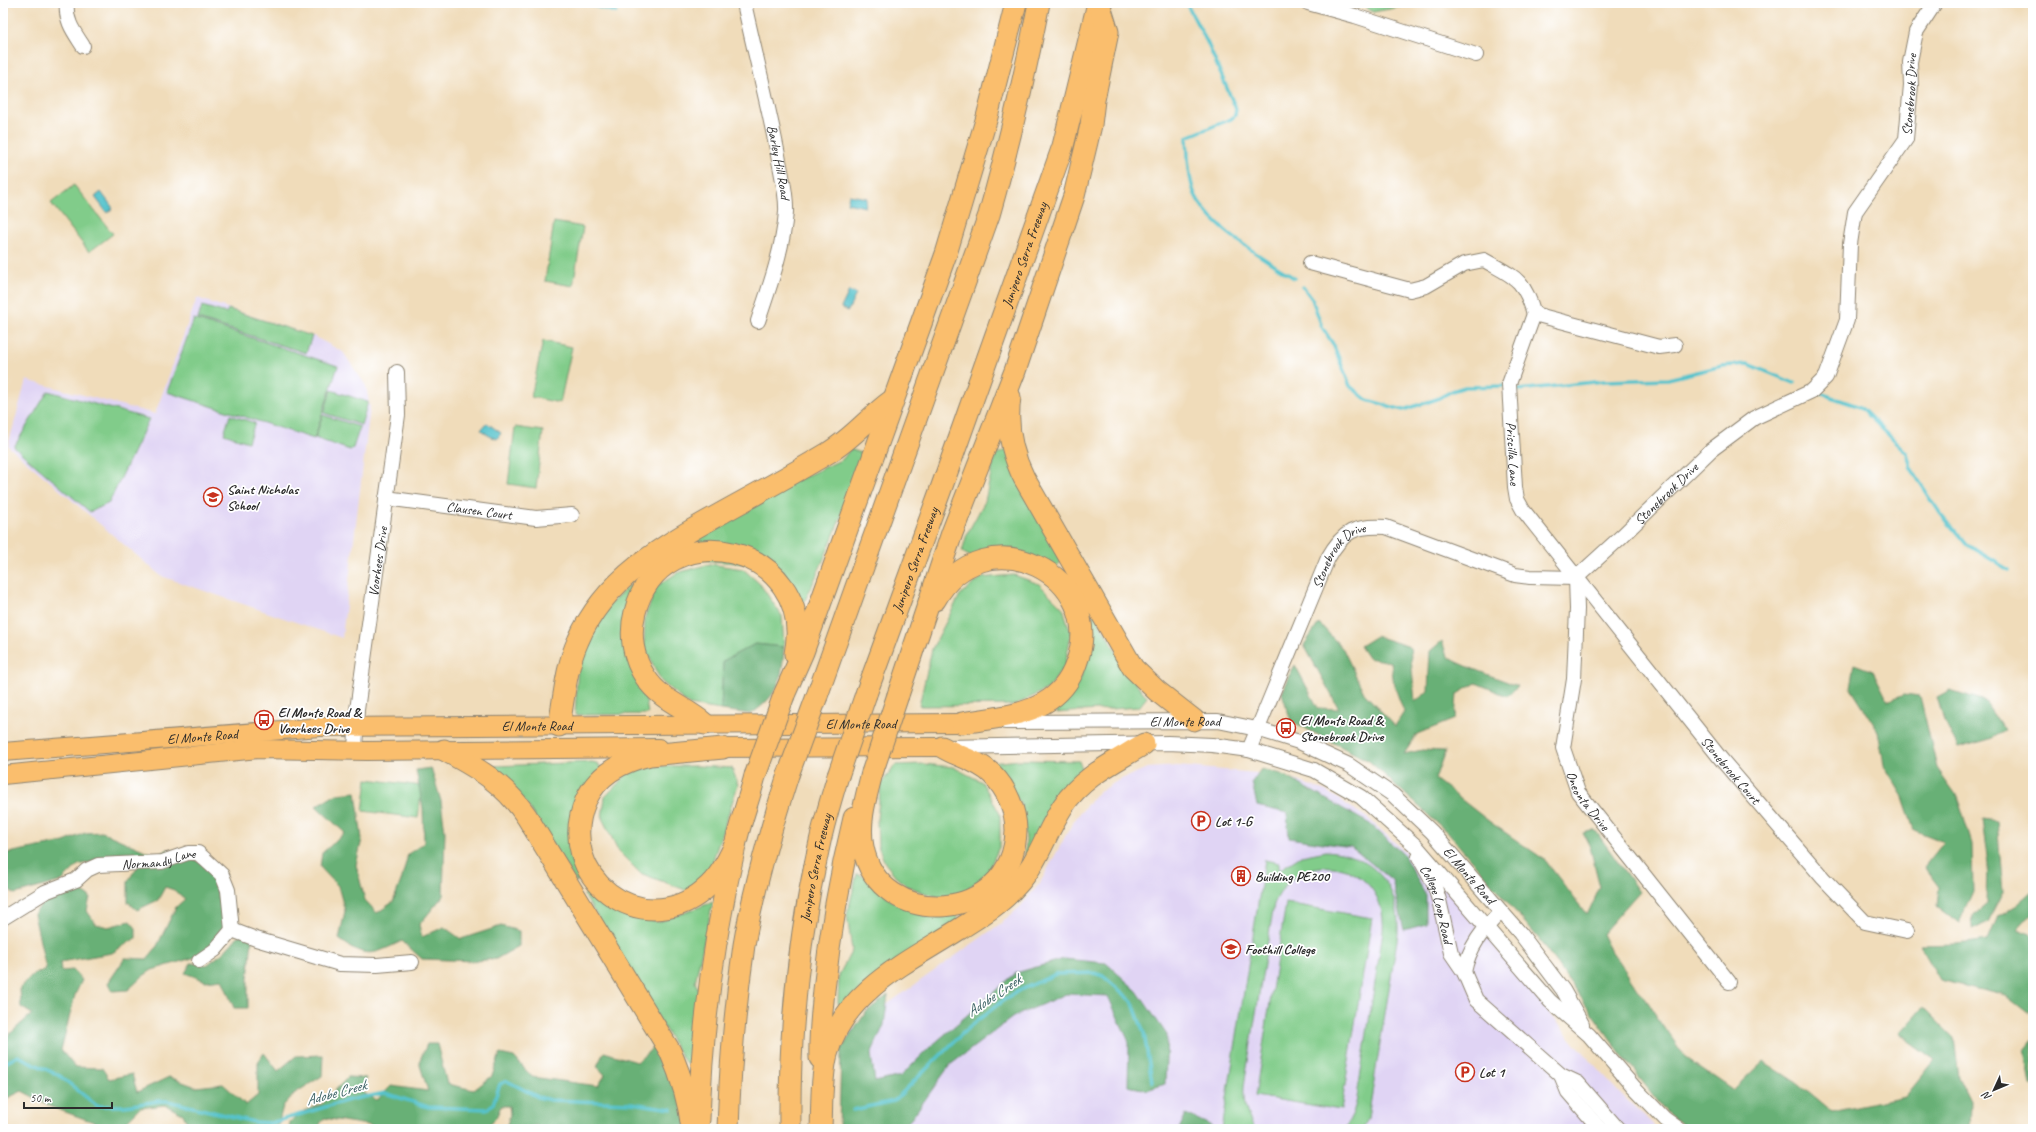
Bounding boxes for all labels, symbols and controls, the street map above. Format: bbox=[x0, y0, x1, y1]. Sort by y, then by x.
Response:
street label: Stonebrook Drive bbox=[1898, 51, 1920, 136]
street label: Barley Hill Road bbox=[764, 123, 794, 203]
street label: Junipero Serra Freeway bbox=[997, 199, 1051, 310]
street label: Priscilla Lane bbox=[1503, 421, 1523, 487]
street label: Stonebrook Drive bbox=[1631, 458, 1702, 528]
place label: Saint Nicholas School bbox=[227, 481, 300, 514]
school or university icon: Saint Nicholas School bbox=[202, 486, 224, 508]
street label: Clausen Court bbox=[445, 498, 514, 523]
street label: Junipero Serra Freeway bbox=[888, 504, 942, 615]
street label: Stonebrook Drive bbox=[1308, 519, 1368, 591]
street label: Voorhees Drive bbox=[364, 524, 391, 597]
place label: El Monte Road & Voorhees Drive bbox=[278, 704, 363, 737]
bus stop icon: El Monte Road & Voorhees Drive bbox=[253, 709, 275, 731]
street label: El Monte Road bbox=[1150, 712, 1223, 730]
place label: El Monte Road & Stonebrook Drive bbox=[1300, 712, 1385, 745]
street label: El Monte Road bbox=[826, 715, 899, 732]
street label: El Monte Road bbox=[502, 717, 575, 734]
bus stop icon: El Monte Road & Stonebrook Drive bbox=[1275, 717, 1297, 739]
street label: El Monte Road bbox=[166, 725, 241, 748]
street label: Stonebrook Court bbox=[1697, 732, 1765, 808]
street label: Oneonta Drive bbox=[1563, 769, 1615, 835]
street label: Junipero Serra Freeway bbox=[796, 810, 835, 924]
parking icon: Lot 1-G bbox=[1190, 810, 1212, 832]
place label: Lot 1-G bbox=[1215, 813, 1254, 830]
street label: El Monte Road bbox=[1440, 843, 1501, 909]
street label: Normandy Lane bbox=[121, 844, 197, 872]
street label: College Loop Road bbox=[1416, 862, 1458, 948]
building icon: Building PE200 bbox=[1230, 865, 1252, 887]
place label: Building PE200 bbox=[1255, 868, 1331, 885]
school or university icon: Foothill College bbox=[1220, 938, 1242, 960]
place label: Foothill College bbox=[1245, 941, 1316, 958]
water label: Adobe Creek bbox=[963, 970, 1027, 1021]
parking icon: Lot 1 bbox=[1454, 1061, 1476, 1083]
place label: Lot 1 bbox=[1479, 1064, 1506, 1081]
north arrow bbox=[1974, 1070, 2014, 1110]
water label: Adobe Creek bbox=[304, 1075, 371, 1110]
scale bar bbox=[24, 1084, 112, 1110]
text: N bbox=[1978, 1088, 1994, 1104]
text: 50 m bbox=[30, 1090, 52, 1106]

